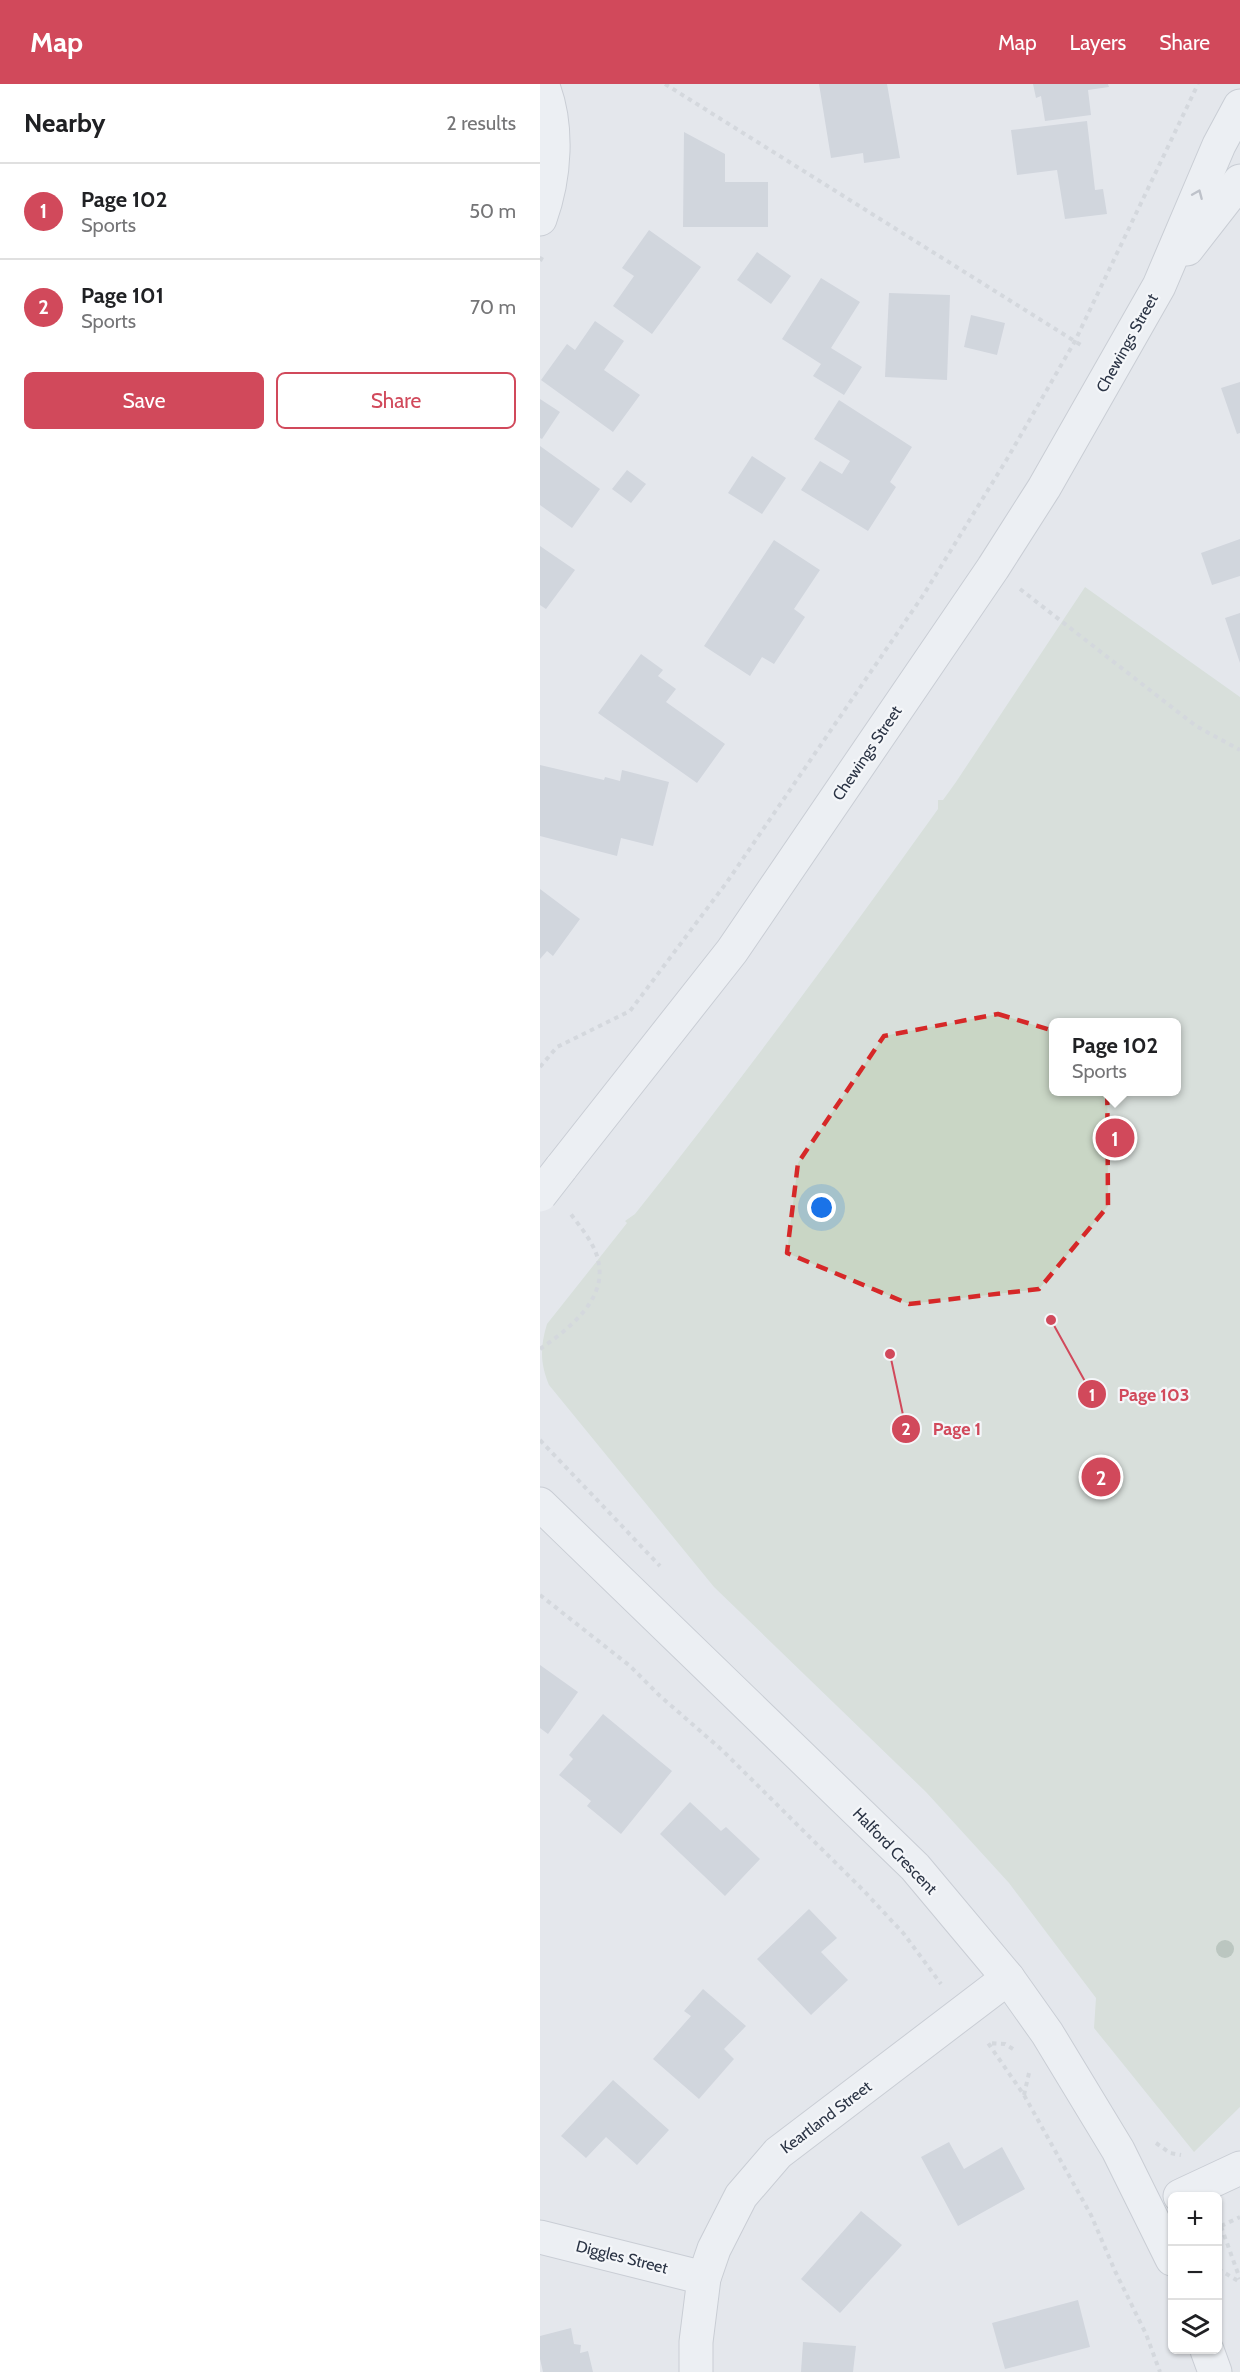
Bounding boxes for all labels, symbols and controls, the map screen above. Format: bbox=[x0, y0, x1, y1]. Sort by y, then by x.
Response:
text: Map bbox=[30, 25, 83, 59]
text: Map bbox=[998, 30, 1037, 55]
text: Layers bbox=[1070, 30, 1126, 55]
text: Share bbox=[1159, 30, 1210, 55]
text: Nearby bbox=[24, 107, 105, 139]
text: 2 results bbox=[446, 111, 516, 135]
text: Page 102 bbox=[81, 186, 167, 213]
one-way arrow bbox=[1191, 189, 1203, 200]
text: 1 bbox=[40, 199, 47, 223]
text: 50 m bbox=[469, 199, 516, 223]
text: Sports bbox=[81, 213, 136, 237]
text: Page 101 bbox=[81, 282, 164, 309]
street label: Chewings Street bbox=[1092, 290, 1162, 396]
text: 2 bbox=[38, 295, 49, 319]
text: 70 m bbox=[470, 295, 516, 319]
text: Sports bbox=[81, 309, 136, 333]
button: Save bbox=[24, 372, 264, 429]
button: Share bbox=[276, 372, 516, 429]
street label: Chewings Street bbox=[828, 702, 906, 804]
popup bbox=[1049, 1018, 1181, 1096]
text: Page 102 bbox=[1072, 1032, 1158, 1059]
text: Sports bbox=[1072, 1059, 1127, 1083]
pin: 1 bbox=[1096, 1116, 1134, 1160]
your location bbox=[807, 1193, 836, 1222]
callout: Page 103 bbox=[1077, 1376, 1202, 1412]
text: 1 bbox=[1089, 1384, 1095, 1406]
text: Page 103 bbox=[1119, 1384, 1189, 1406]
callout: Page 1 bbox=[891, 1411, 993, 1447]
text: 2 bbox=[901, 1418, 911, 1440]
text: Page 1 bbox=[933, 1418, 981, 1440]
pin: 2 bbox=[1082, 1454, 1120, 1500]
street label: Halford Crescent bbox=[849, 1804, 941, 1899]
street label: Keartland Street bbox=[777, 2076, 876, 2157]
map controls bbox=[1168, 2192, 1222, 2354]
button: + bbox=[1168, 2192, 1222, 2246]
street label: Diggles Street bbox=[574, 2236, 671, 2278]
button: − bbox=[1168, 2246, 1222, 2300]
button: layers bbox=[1168, 2300, 1222, 2354]

